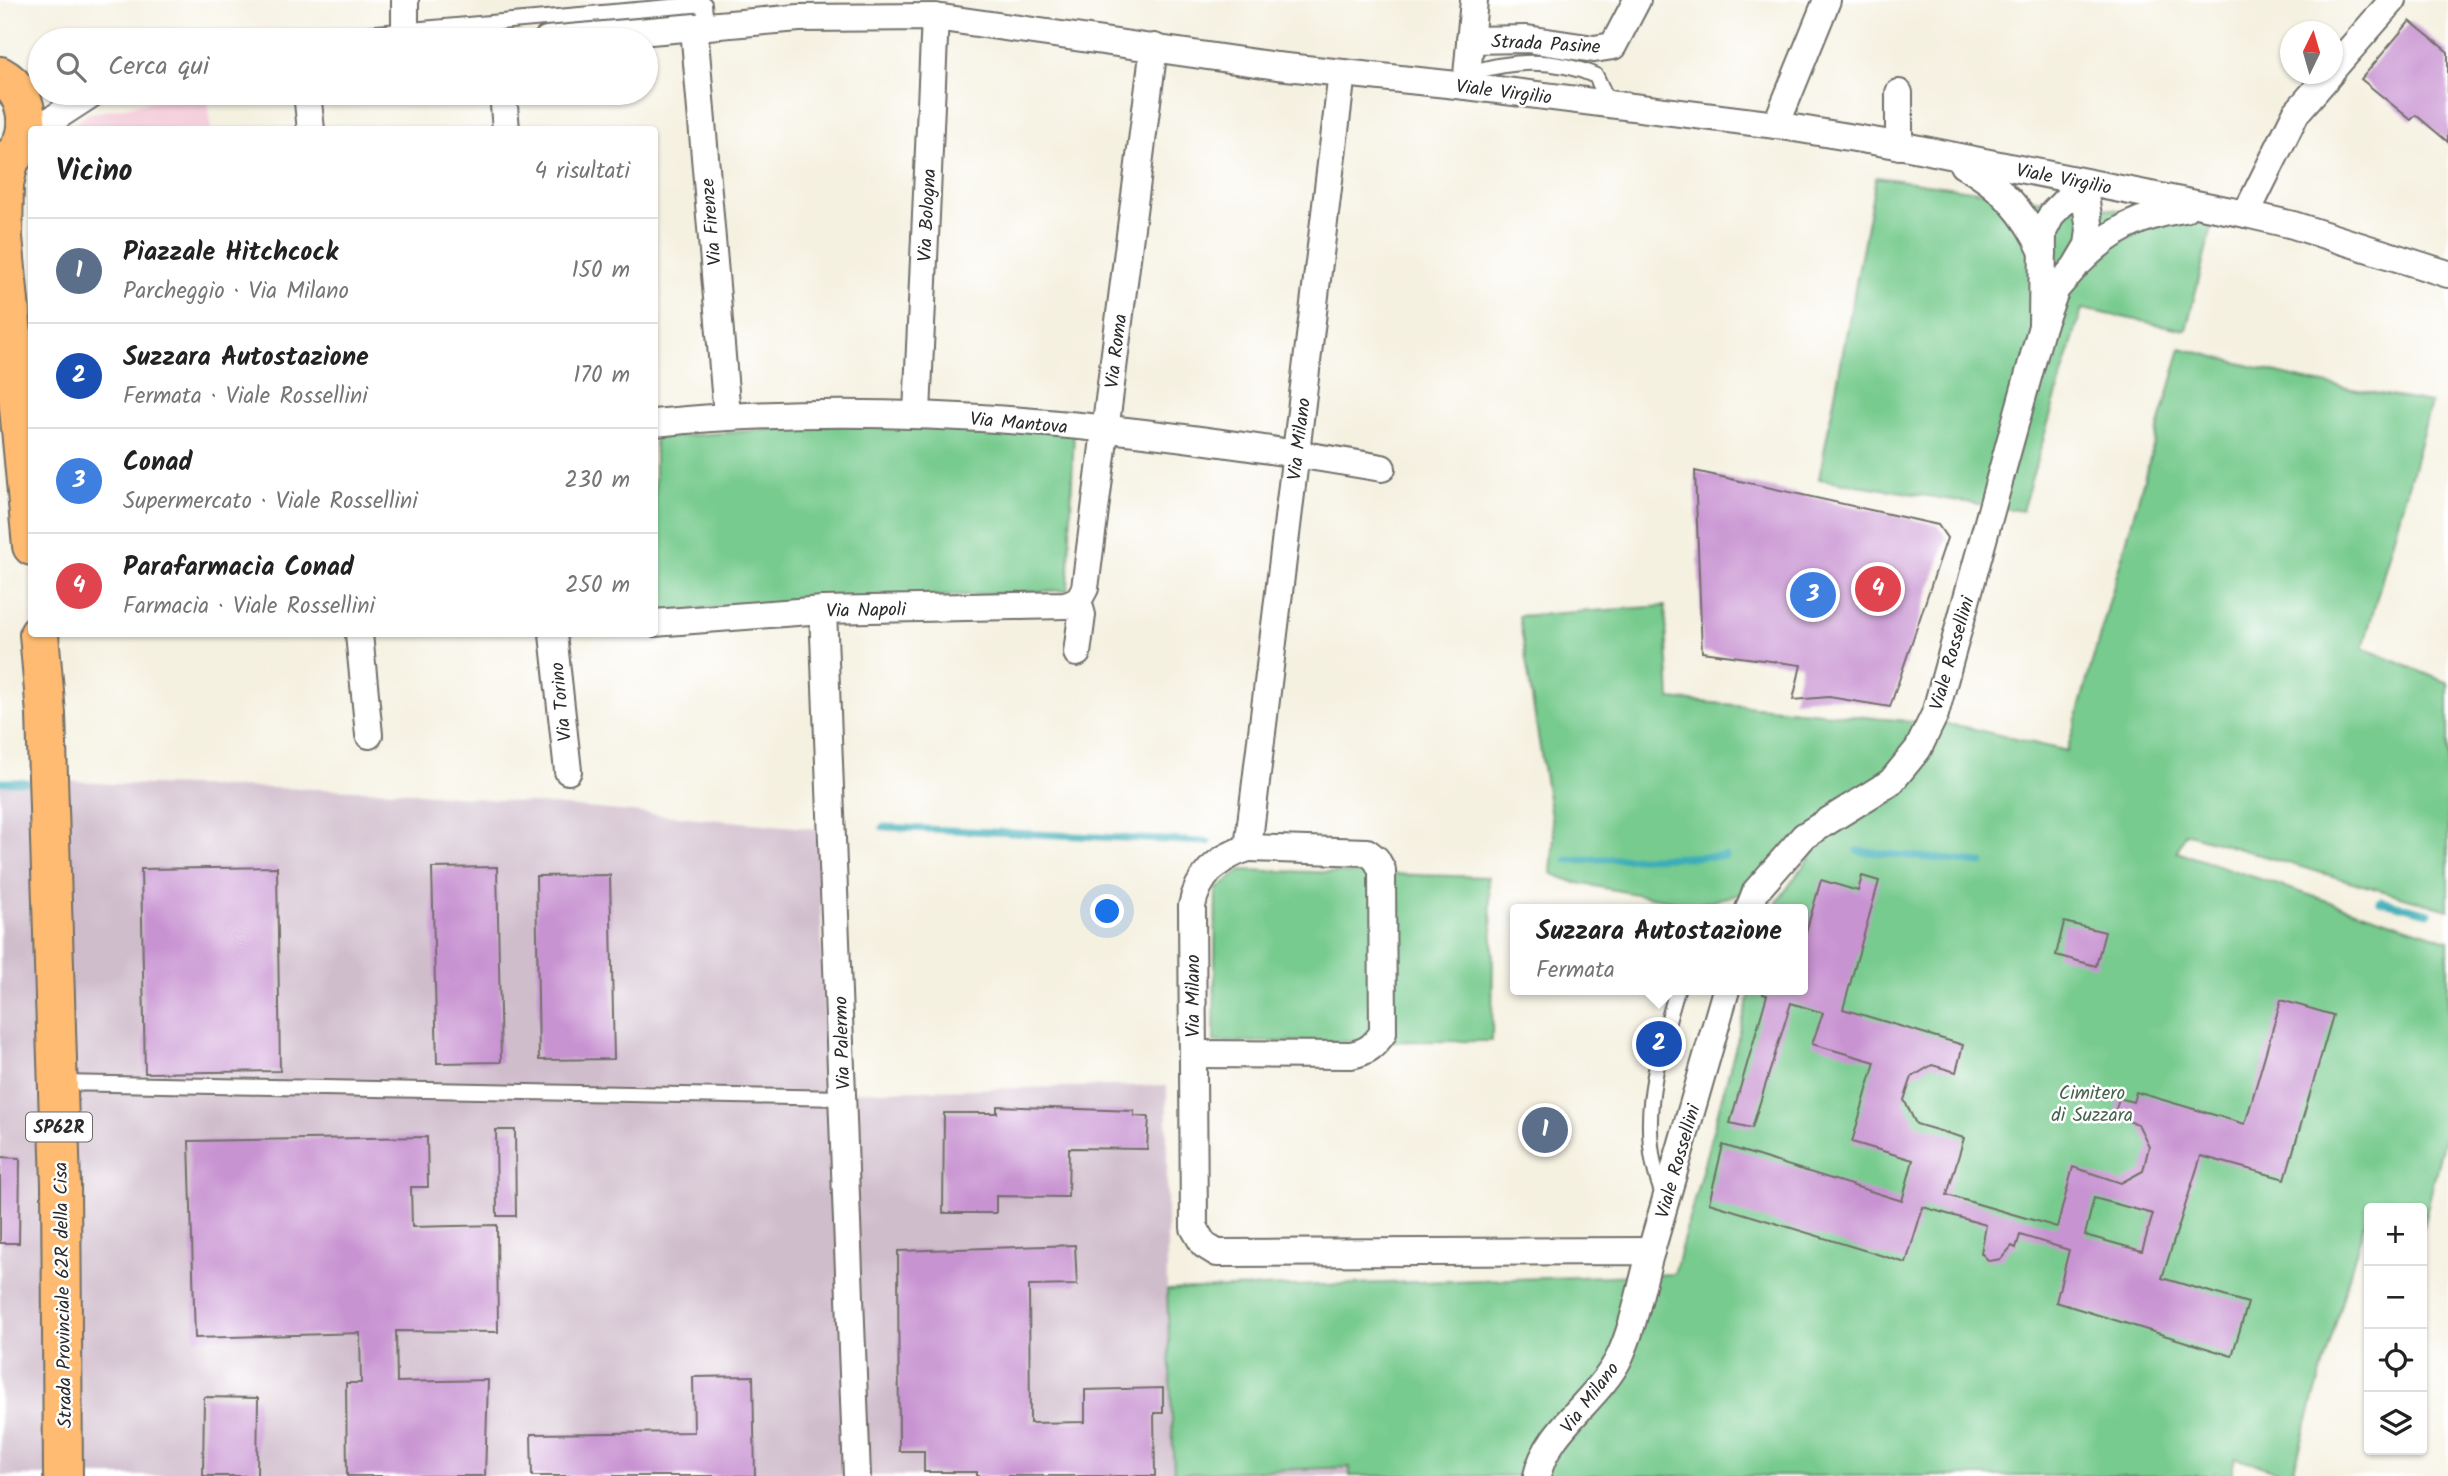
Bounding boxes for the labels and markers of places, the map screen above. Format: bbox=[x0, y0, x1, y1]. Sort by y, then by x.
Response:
pin: 4 bbox=[1855, 563, 1901, 615]
pin: 3 bbox=[1790, 569, 1836, 621]
pin: 2 bbox=[1636, 1018, 1682, 1070]
pin: 1 bbox=[1522, 1104, 1568, 1156]

